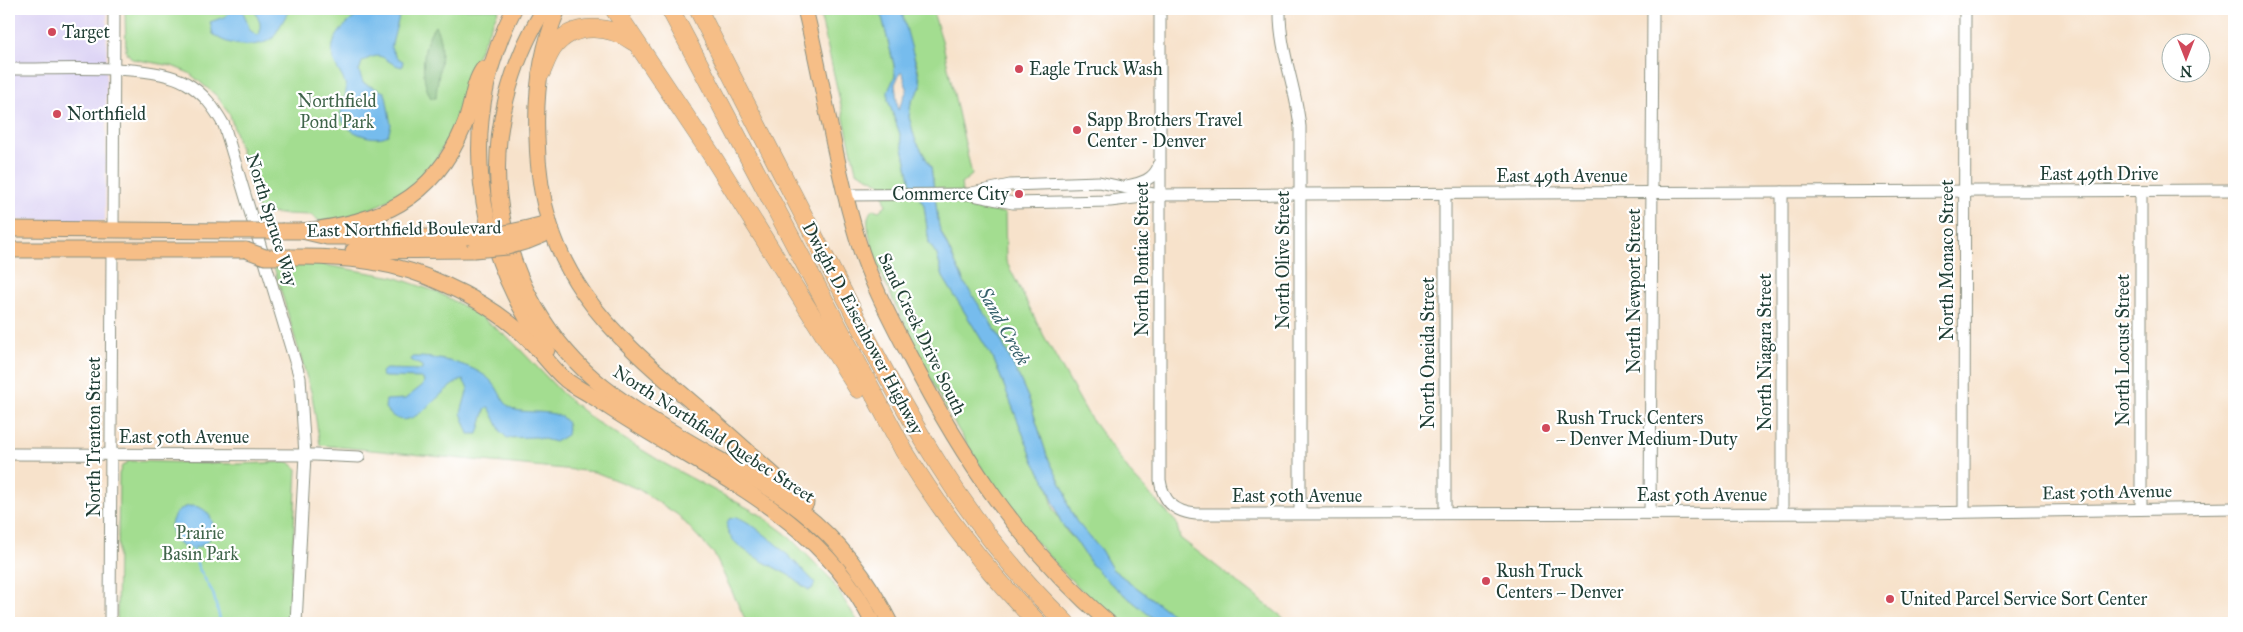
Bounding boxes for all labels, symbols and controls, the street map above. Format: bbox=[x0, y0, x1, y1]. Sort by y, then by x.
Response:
place label: Target bbox=[62, 21, 110, 44]
marker: Target bbox=[46, 26, 58, 38]
north arrow bbox=[2160, 32, 2210, 82]
place label: Eagle Truck Wash bbox=[1029, 58, 1163, 81]
text: N bbox=[2180, 62, 2192, 79]
marker: Eagle Truck Wash bbox=[1013, 63, 1025, 75]
park label: Northfield Pond Park bbox=[298, 90, 377, 133]
place label: Northfield bbox=[67, 103, 146, 125]
marker: Northfield bbox=[51, 108, 63, 120]
place label: Sapp Brothers Travel Center - Denver bbox=[1087, 109, 1243, 152]
marker: Sapp Brothers Travel Center - Denver bbox=[1071, 124, 1083, 136]
street label: North Spruce Way bbox=[241, 151, 303, 290]
street label: East 49th Drive bbox=[2040, 163, 2158, 185]
street label: East 49th Avenue bbox=[1496, 165, 1628, 187]
street label: North Monaco Street bbox=[1936, 179, 1958, 341]
street label: North Pontiac Street bbox=[1131, 181, 1153, 336]
place label: Commerce City bbox=[892, 183, 1010, 205]
marker: Commerce City bbox=[1013, 188, 1025, 200]
street label: North Olive Street bbox=[1272, 190, 1294, 329]
street label: North Newport Street bbox=[1623, 208, 1645, 374]
street label: East Northfield Boulevard bbox=[306, 216, 502, 242]
street label: Dwight D. Eisenhower Highway bbox=[797, 218, 929, 439]
street label: Sand Creek Drive South bbox=[873, 249, 971, 419]
street label: North Niagara Street bbox=[1754, 272, 1777, 431]
street label: North Locust Street bbox=[2112, 273, 2134, 426]
street label: North Oneida Street bbox=[1417, 276, 1439, 429]
water label: Sand Creek bbox=[973, 282, 1035, 370]
street label: North Trenton Street bbox=[83, 356, 105, 517]
street label: North Northfield Quebec Street bbox=[609, 360, 820, 508]
place label: Rush Truck Centers – Denver Medium-Duty bbox=[1556, 407, 1738, 450]
marker: Rush Truck Centers – Denver Medium-Duty bbox=[1540, 422, 1552, 434]
street label: East 50th Avenue bbox=[119, 426, 249, 448]
street label: East 50th Avenue bbox=[2042, 480, 2172, 504]
street label: East 50th Avenue bbox=[1637, 484, 1767, 506]
street label: East 50th Avenue bbox=[1232, 485, 1362, 507]
park label: Prairie Basin Park bbox=[161, 522, 239, 565]
place label: Rush Truck Centers – Denver bbox=[1496, 560, 1624, 603]
marker: Rush Truck Centers – Denver bbox=[1480, 575, 1492, 587]
place label: United Parcel Service Sort Center bbox=[1900, 588, 2147, 610]
marker: United Parcel Service Sort Center bbox=[1884, 593, 1896, 605]

